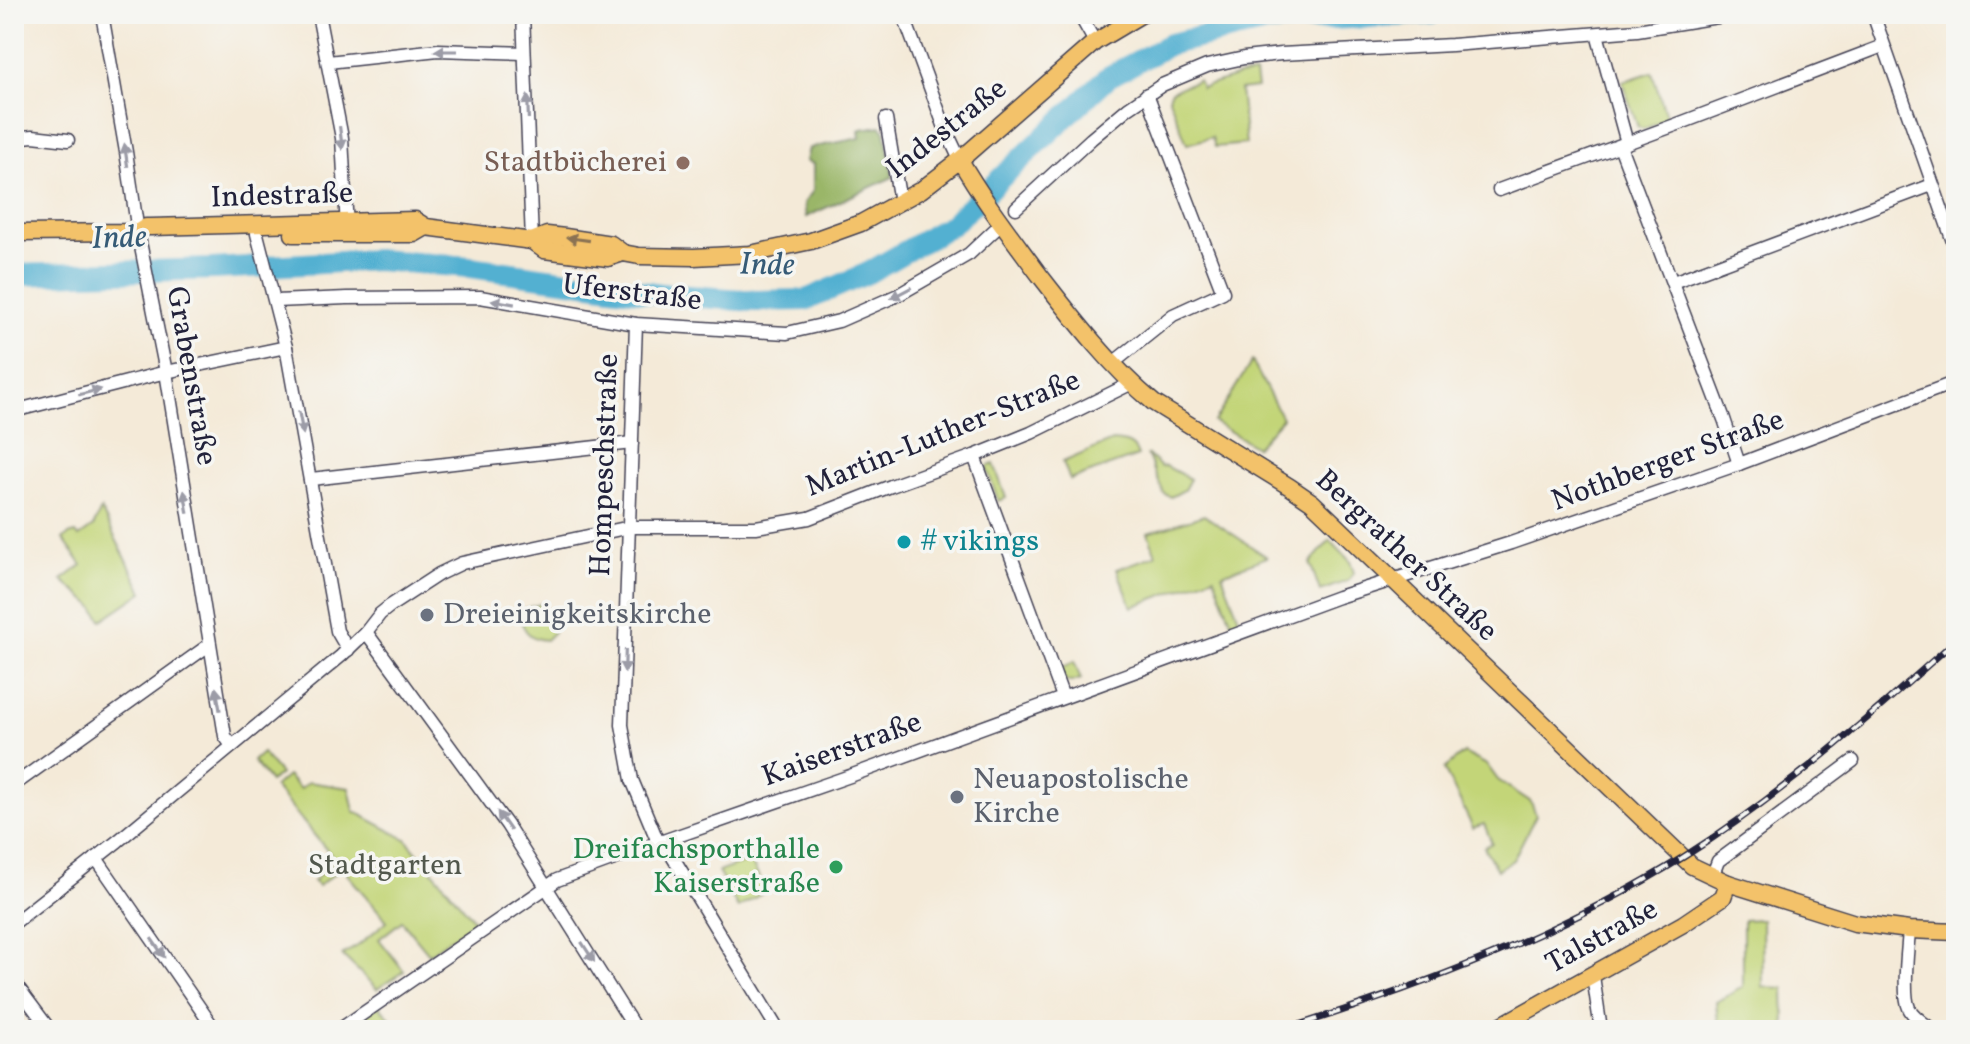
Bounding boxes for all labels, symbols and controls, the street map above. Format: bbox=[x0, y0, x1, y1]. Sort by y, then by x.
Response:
one-way arrow bbox=[433, 45, 458, 57]
street label: Indestraße bbox=[878, 69, 1016, 189]
one-way arrow bbox=[521, 94, 534, 119]
one-way arrow bbox=[335, 126, 348, 151]
one-way arrow bbox=[119, 142, 132, 167]
place label: Stadtbücherei bbox=[484, 142, 667, 184]
marker: Stadtbücherei bbox=[674, 154, 692, 172]
street label: Indestraße bbox=[210, 173, 354, 219]
water label: Inde bbox=[91, 216, 148, 262]
one-way arrow bbox=[566, 232, 591, 245]
water label: Inde bbox=[739, 244, 795, 288]
street label: Uferstraße bbox=[560, 264, 704, 322]
street label: Grabenstraße bbox=[155, 283, 227, 469]
one-way arrow bbox=[890, 286, 913, 299]
one-way arrow bbox=[491, 295, 516, 307]
street label: Hompeschstraße bbox=[580, 353, 630, 577]
street label: Martin-Luther-Straße bbox=[799, 360, 1087, 508]
one-way arrow bbox=[77, 385, 102, 397]
street label: Nothberger Straße bbox=[1546, 399, 1790, 523]
one-way arrow bbox=[295, 411, 307, 436]
street label: Bergrather Straße bbox=[1305, 460, 1507, 652]
one-way arrow bbox=[179, 489, 192, 514]
place label: # vikings bbox=[920, 521, 1039, 563]
marker: # vikings bbox=[895, 533, 913, 551]
place label: Dreieinigkeitskirche bbox=[443, 594, 711, 636]
marker: Dreieinigkeitskirche bbox=[418, 606, 436, 624]
one-way arrow bbox=[618, 649, 631, 674]
one-way arrow bbox=[212, 687, 224, 712]
street label: Kaiserstraße bbox=[756, 702, 928, 798]
place label: Neuapostolische Kirche bbox=[973, 759, 1189, 835]
marker: Neuapostolische Kirche bbox=[948, 788, 966, 806]
one-way arrow bbox=[497, 811, 512, 832]
place label: Dreifachsporthalle Kaiserstraße bbox=[572, 829, 820, 905]
park label: Stadtgarten bbox=[308, 845, 462, 887]
marker: Dreifachsporthalle Kaiserstraße bbox=[827, 858, 845, 876]
street label: Talstraße bbox=[1538, 889, 1666, 985]
one-way arrow bbox=[150, 937, 165, 958]
one-way arrow bbox=[580, 942, 595, 963]

